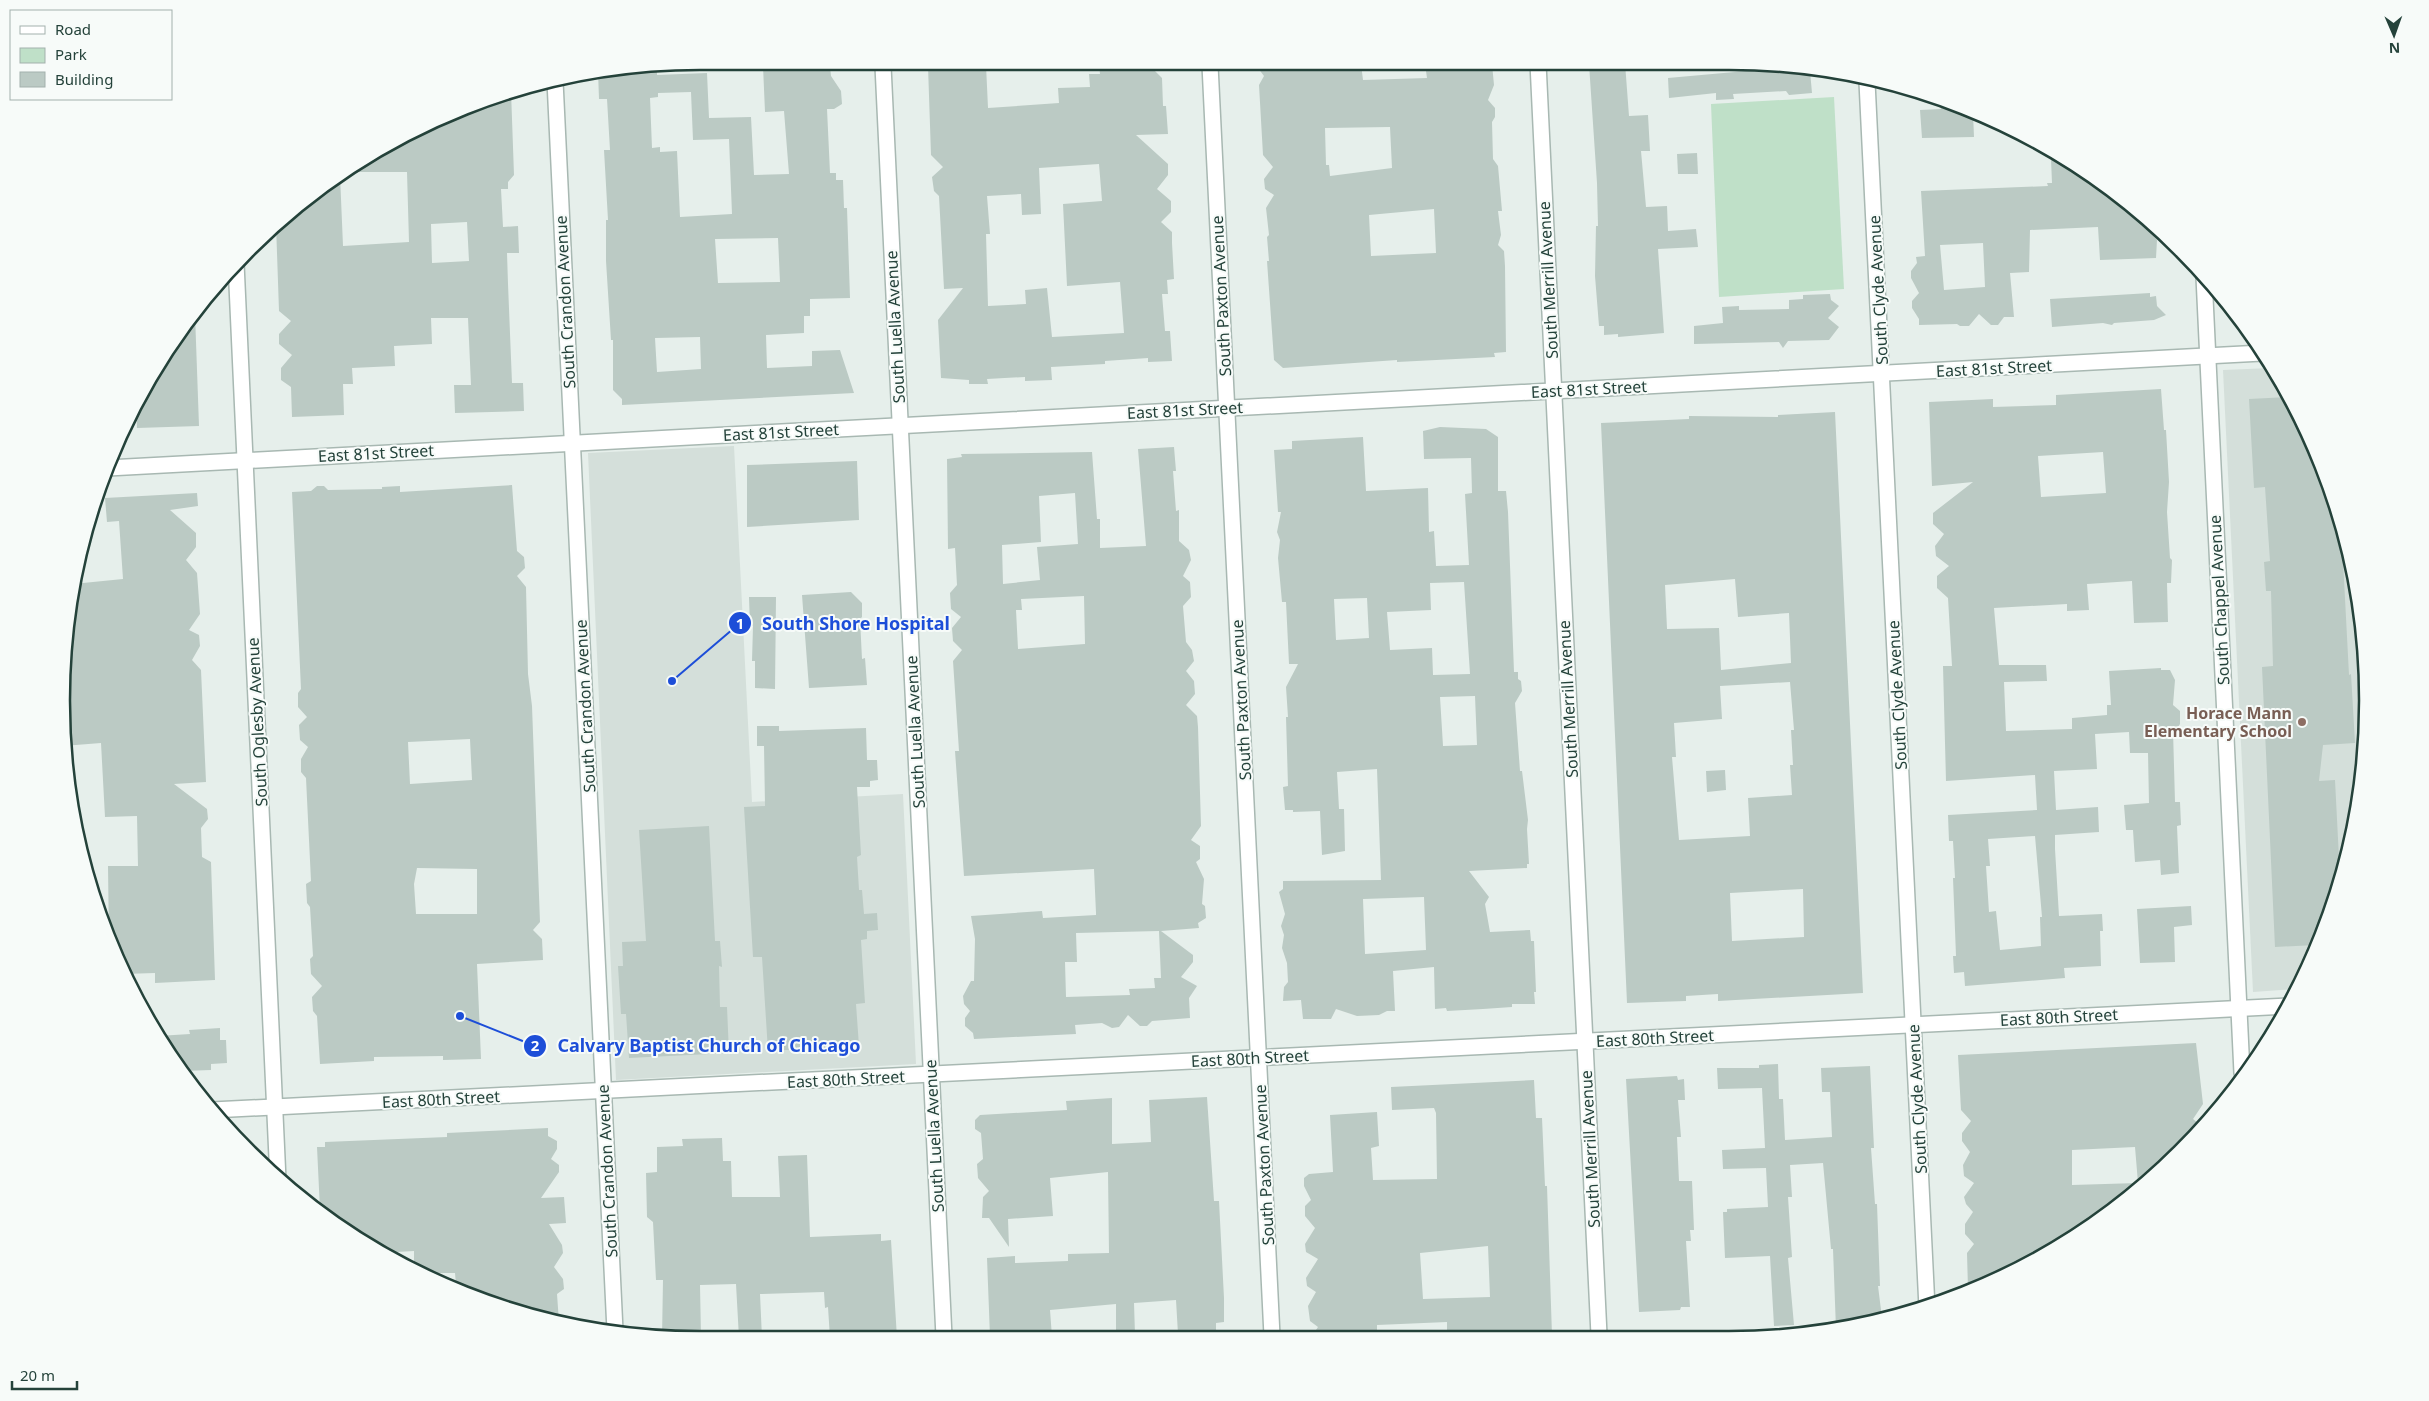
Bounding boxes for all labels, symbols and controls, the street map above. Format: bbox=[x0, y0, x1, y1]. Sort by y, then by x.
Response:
legend bbox=[10, 10, 172, 100]
north arrow bbox=[2369, 10, 2419, 60]
text: Road bbox=[55, 19, 91, 39]
text: N bbox=[2388, 39, 2400, 58]
text: Park bbox=[55, 44, 87, 64]
text: Building bbox=[55, 69, 113, 89]
street label: South Merrill Avenue bbox=[1533, 201, 1563, 359]
street label: South Crandon Avenue bbox=[549, 215, 581, 389]
street label: South Paxton Avenue bbox=[1206, 215, 1236, 377]
street label: South Clyde Avenue bbox=[1863, 215, 1893, 365]
street label: South Luella Avenue bbox=[880, 250, 910, 404]
street label: East 81st Street bbox=[1935, 354, 2053, 382]
street label: East 81st Street bbox=[1530, 375, 1648, 403]
street label: East 81st Street bbox=[1126, 396, 1244, 424]
street label: East 81st Street bbox=[722, 418, 840, 446]
street label: East 81st Street bbox=[317, 439, 435, 467]
street label: South Chappel Avenue bbox=[2204, 514, 2234, 686]
callout: South Shore Hospital bbox=[727, 607, 960, 640]
text: South Shore Hospital bbox=[762, 611, 950, 635]
text: 1 bbox=[736, 613, 744, 633]
street label: South Crandon Avenue bbox=[569, 619, 601, 793]
street label: South Paxton Avenue bbox=[1226, 619, 1256, 781]
street label: South Merrill Avenue bbox=[1553, 620, 1583, 778]
street label: South Clyde Avenue bbox=[1882, 620, 1912, 770]
street label: South Oglesby Avenue bbox=[242, 637, 272, 807]
street label: South Luella Avenue bbox=[900, 655, 930, 809]
place label: Horace Mann Elementary School bbox=[2144, 702, 2292, 742]
marker: Horace Mann Elementary School bbox=[2296, 716, 2308, 728]
street label: East 80th Street bbox=[1999, 1003, 2119, 1031]
street label: East 80th Street bbox=[1595, 1024, 1715, 1052]
street label: South Clyde Avenue bbox=[1902, 1024, 1932, 1174]
callout: Calvary Baptist Church of Chicago bbox=[523, 1029, 871, 1062]
text: Calvary Baptist Church of Chicago bbox=[557, 1033, 861, 1057]
text: 2 bbox=[531, 1035, 540, 1055]
street label: East 80th Street bbox=[1190, 1044, 1310, 1072]
street label: South Luella Avenue bbox=[919, 1059, 949, 1213]
street label: East 80th Street bbox=[786, 1065, 906, 1093]
street label: South Merrill Avenue bbox=[1575, 1070, 1605, 1228]
street label: South Crandon Avenue bbox=[591, 1084, 623, 1258]
street label: South Paxton Avenue bbox=[1249, 1084, 1279, 1246]
street label: East 80th Street bbox=[381, 1085, 501, 1113]
scale bar bbox=[12, 1358, 78, 1390]
text: 20 m bbox=[20, 1365, 55, 1385]

